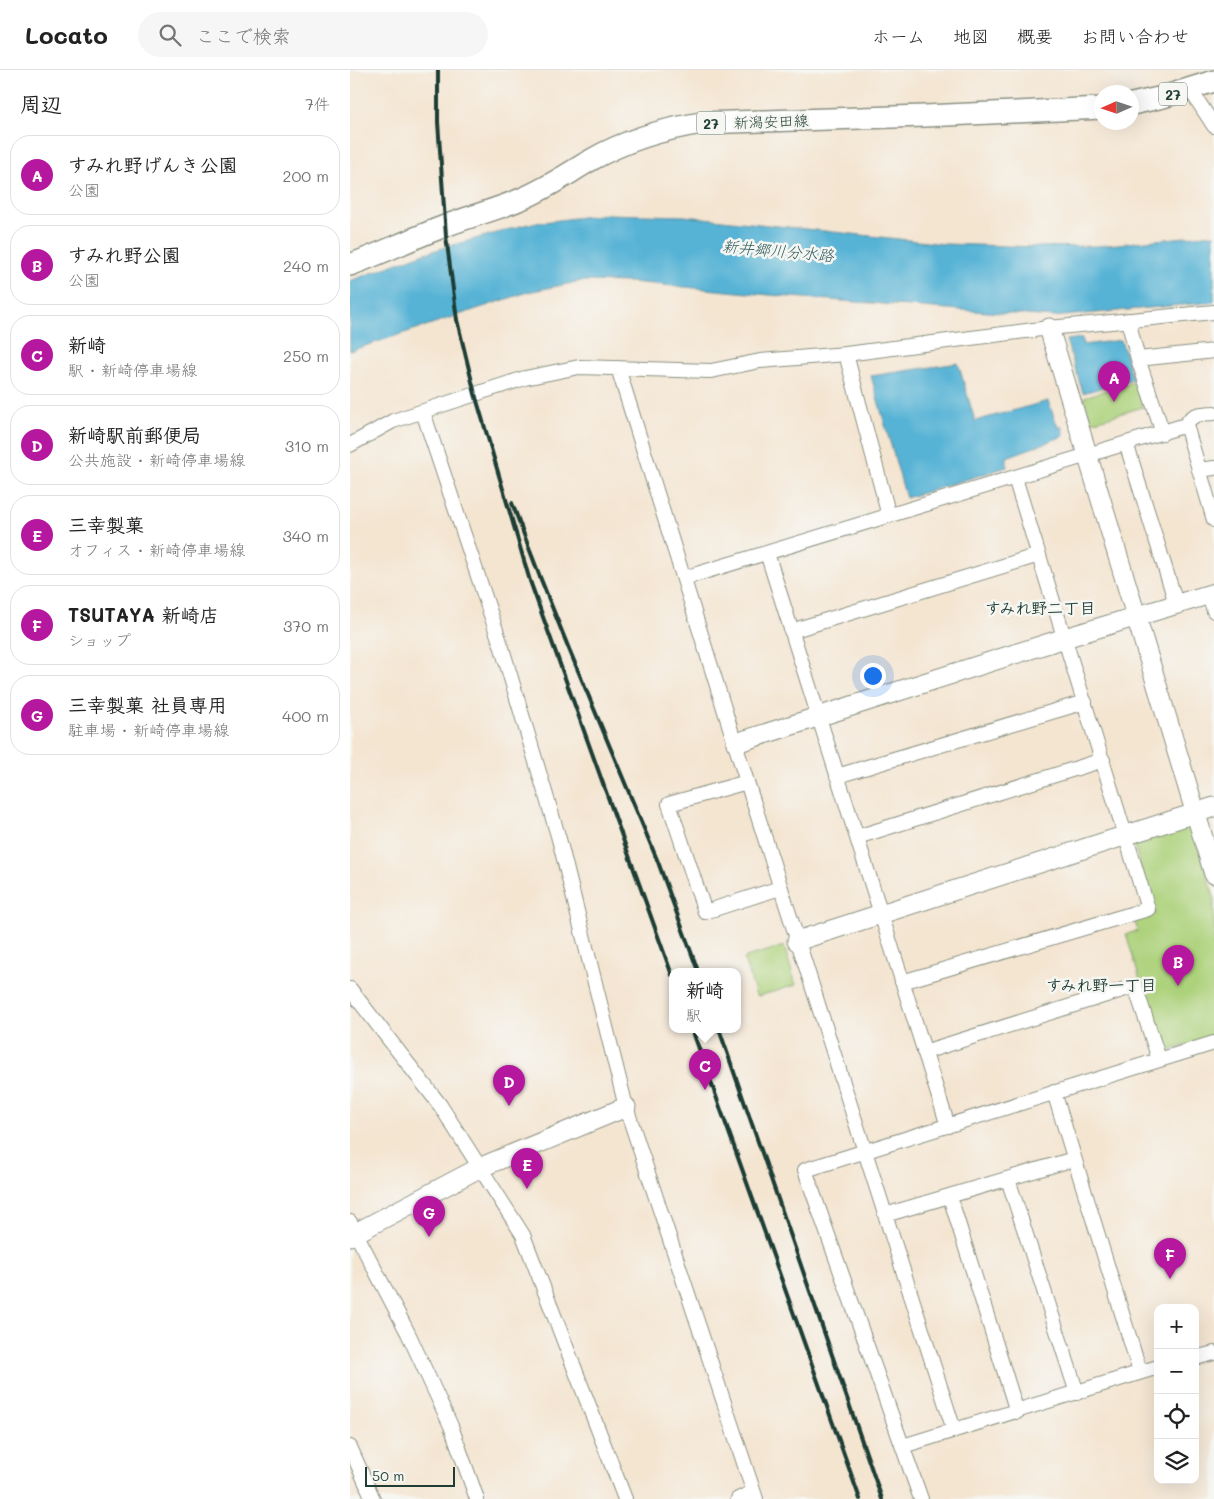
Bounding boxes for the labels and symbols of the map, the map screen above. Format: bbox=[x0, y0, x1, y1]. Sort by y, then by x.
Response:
road number: 27 bbox=[1159, 82, 1187, 106]
north arrow bbox=[1094, 85, 1139, 130]
street label: 新潟安田線 bbox=[733, 110, 809, 132]
road number: 27 bbox=[697, 112, 725, 134]
water label: 新井郷川分水路 bbox=[721, 235, 836, 265]
pin: A bbox=[1098, 361, 1130, 402]
district label: すみれ野二丁目 bbox=[985, 597, 1095, 618]
your location bbox=[860, 663, 886, 689]
pin: B bbox=[1162, 945, 1194, 986]
district label: すみれ野一丁目 bbox=[1046, 974, 1156, 995]
pin: C bbox=[689, 1049, 721, 1090]
pin: D bbox=[493, 1065, 525, 1106]
pin: E bbox=[511, 1148, 543, 1189]
pin: G bbox=[413, 1196, 445, 1237]
pin: F bbox=[1154, 1238, 1186, 1279]
scale bar bbox=[365, 1464, 455, 1487]

